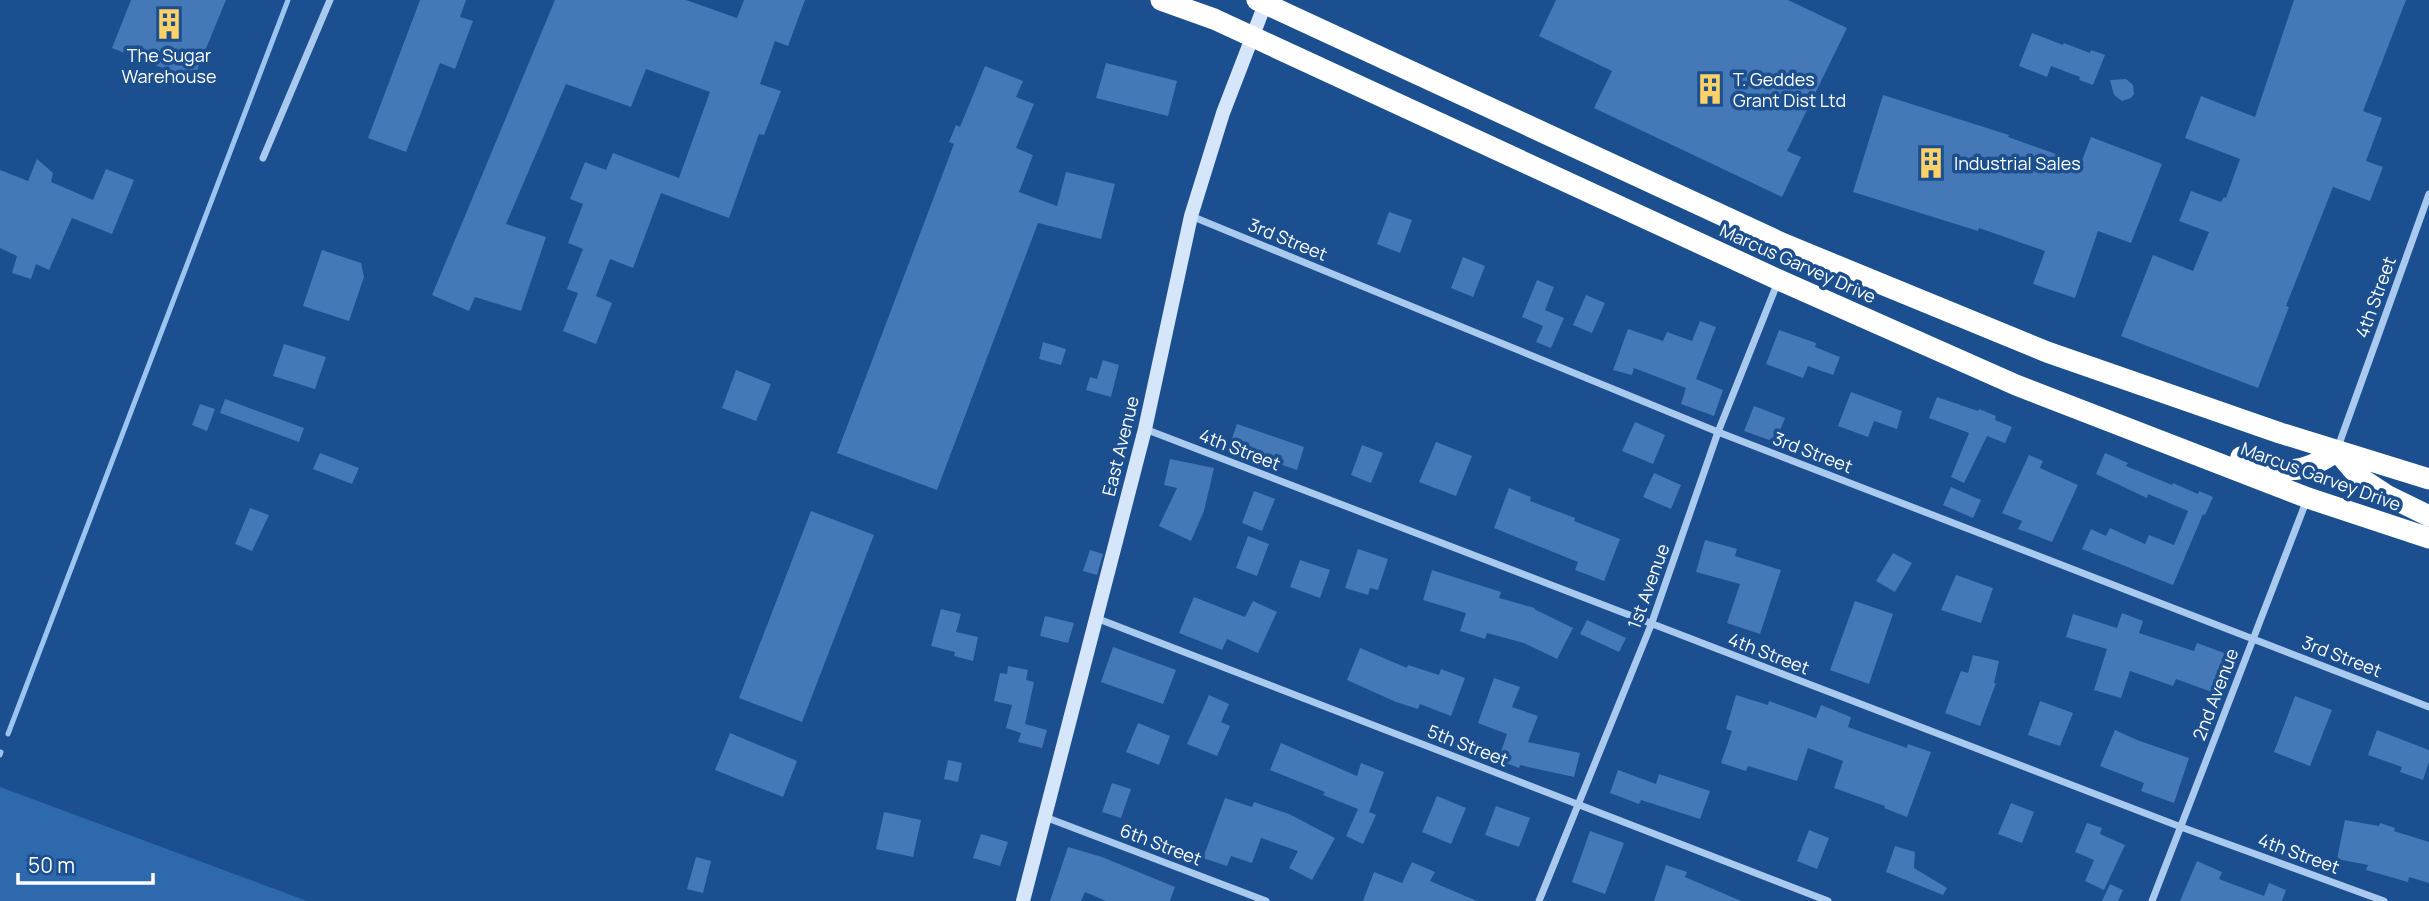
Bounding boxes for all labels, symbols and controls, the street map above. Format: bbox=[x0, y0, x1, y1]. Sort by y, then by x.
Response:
building icon: The Sugar Warehouse bbox=[152, 7, 186, 41]
place label: The Sugar Warehouse bbox=[122, 43, 216, 88]
place label: T. Geddes Grant Dist Ltd bbox=[1733, 67, 1846, 112]
building icon: T. Geddes Grant Dist Ltd bbox=[1693, 72, 1727, 106]
building icon: Industrial Sales bbox=[1914, 146, 1948, 180]
place label: Industrial Sales bbox=[1954, 151, 2081, 175]
street label: 3rd Street bbox=[1245, 212, 1331, 266]
street label: Marcus Garvey Drive bbox=[1716, 218, 1880, 308]
street label: 4th Street bbox=[2349, 253, 2401, 341]
street label: East Avenue bbox=[1096, 394, 1144, 498]
street label: 4th Street bbox=[1196, 423, 1284, 475]
street label: 3rd Street bbox=[1770, 426, 1856, 478]
street label: Marcus Garvey Drive bbox=[2238, 436, 2404, 516]
street label: 1st Avenue bbox=[1622, 540, 1674, 632]
street label: 4th Street bbox=[1725, 627, 1813, 679]
street label: 3rd Street bbox=[2299, 630, 2385, 682]
street label: 2nd Avenue bbox=[2186, 645, 2244, 743]
street label: 5th Street bbox=[1424, 719, 1512, 771]
street label: 6th Street bbox=[1117, 817, 1205, 871]
street label: 4th Street bbox=[2255, 827, 2343, 879]
scale bar bbox=[18, 842, 152, 886]
text: 50 m bbox=[28, 851, 75, 879]

